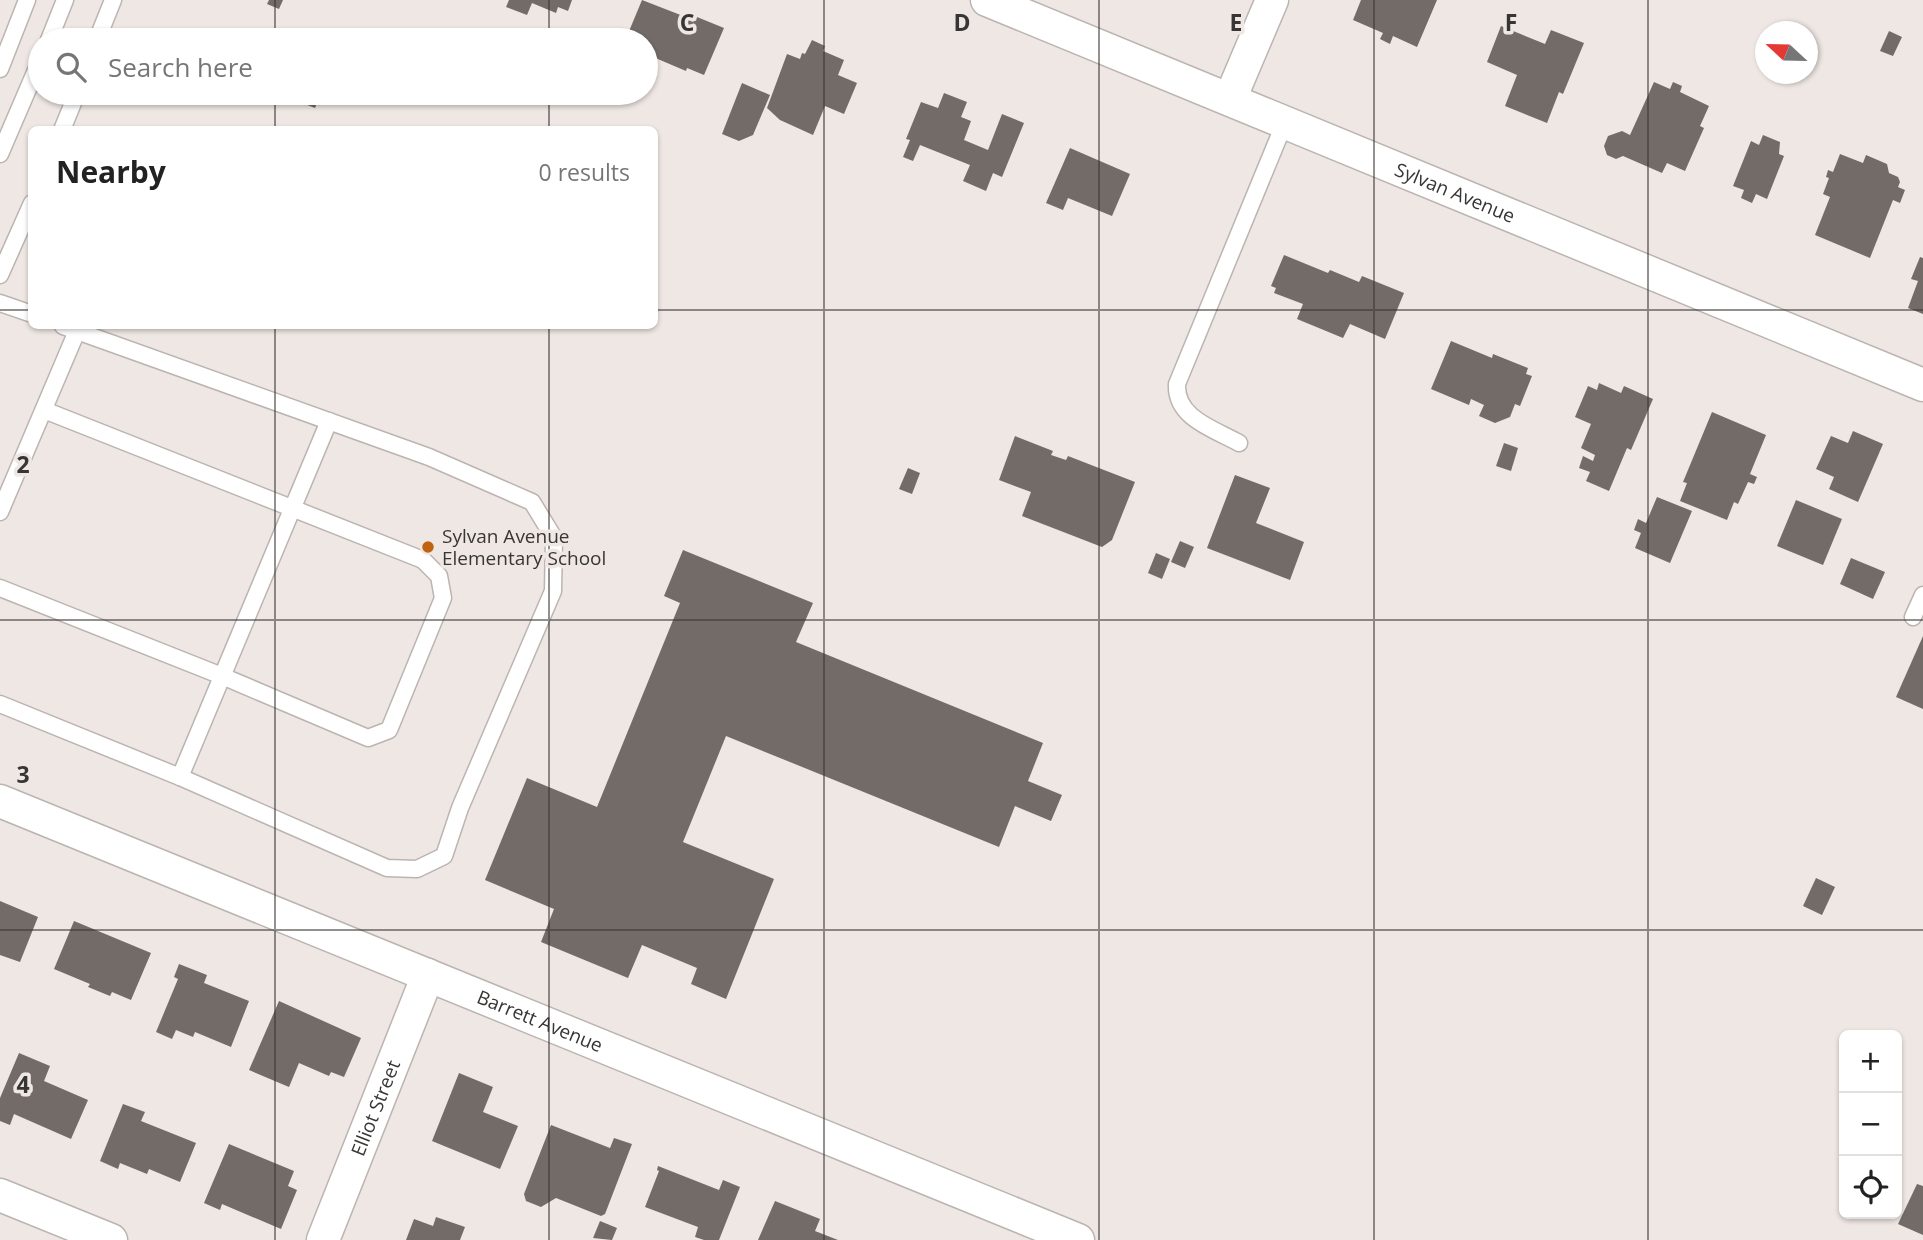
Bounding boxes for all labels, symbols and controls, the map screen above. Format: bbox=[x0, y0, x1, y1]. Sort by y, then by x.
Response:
text: C bbox=[680, 6, 694, 38]
text: D bbox=[953, 6, 971, 38]
text: E bbox=[1230, 6, 1242, 38]
text: F bbox=[1505, 6, 1517, 38]
north arrow bbox=[1755, 21, 1818, 84]
search box bbox=[28, 28, 658, 105]
icon: search bbox=[52, 48, 90, 86]
text: Search here bbox=[108, 49, 253, 85]
text: Nearby bbox=[56, 151, 166, 192]
text: 0 results bbox=[539, 156, 630, 188]
street label: Sylvan Avenue bbox=[1391, 156, 1519, 229]
text: 2 bbox=[16, 448, 30, 480]
place label: Sylvan Avenue Elementary School bbox=[442, 523, 606, 571]
marker: Sylvan Avenue Elementary School bbox=[420, 539, 436, 555]
text: 3 bbox=[16, 758, 30, 790]
street label: Barrett Avenue bbox=[473, 984, 607, 1058]
map controls bbox=[1839, 1030, 1902, 1219]
button: + bbox=[1839, 1030, 1902, 1093]
street label: Elliot Street bbox=[345, 1056, 406, 1160]
text: 4 bbox=[16, 1068, 30, 1100]
button: − bbox=[1839, 1093, 1902, 1156]
button: locate bbox=[1839, 1156, 1902, 1219]

